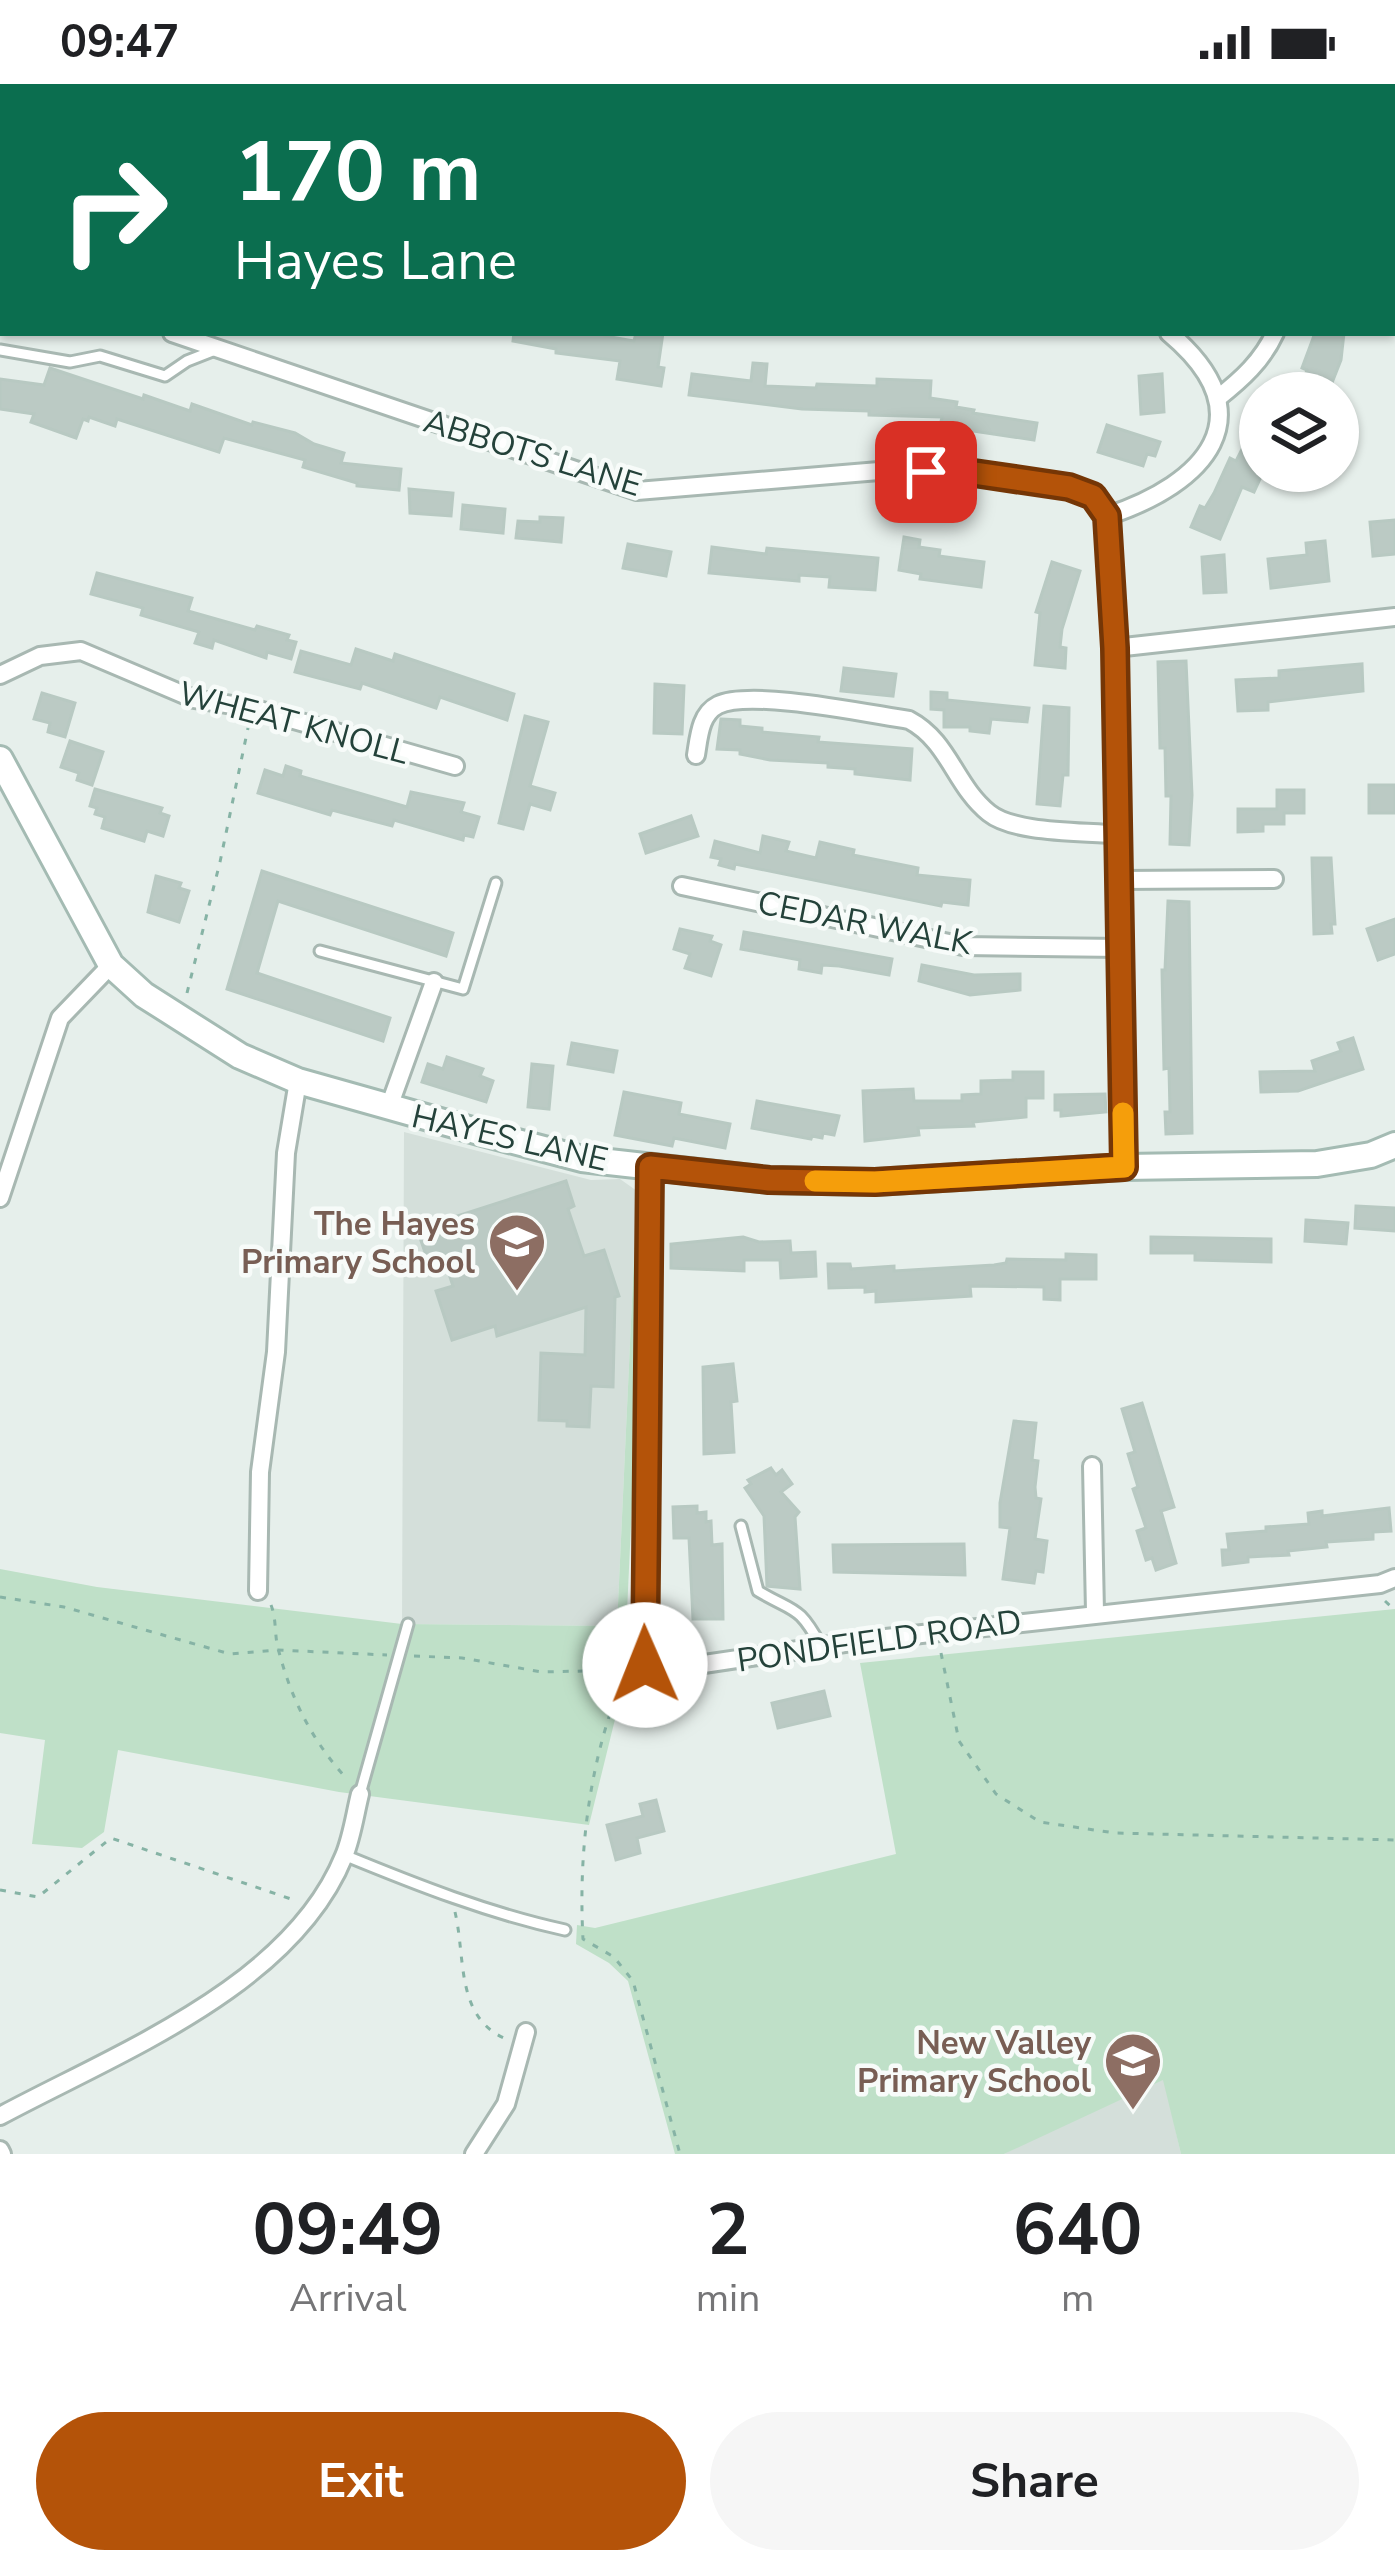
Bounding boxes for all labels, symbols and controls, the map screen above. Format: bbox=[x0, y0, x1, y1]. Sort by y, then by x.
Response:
text: 09:47 bbox=[60, 12, 179, 73]
text: 170 m bbox=[234, 115, 482, 230]
icon: right bbox=[36, 132, 192, 288]
text: Hayes Lane bbox=[234, 224, 517, 298]
map controls bbox=[1239, 372, 1359, 492]
button: layers bbox=[1239, 372, 1359, 492]
street label: ABBOTS LANE bbox=[418, 399, 647, 508]
pin bbox=[875, 421, 977, 523]
icon: arrive bbox=[893, 439, 959, 505]
street label: WHEAT KNOLL bbox=[174, 671, 414, 776]
street label: CEDAR WALK bbox=[754, 881, 977, 967]
street label: HAYES LANE bbox=[407, 1094, 612, 1183]
place label: The Hayes Primary School bbox=[241, 1202, 475, 1285]
school or university icon: The Hayes Primary School bbox=[486, 1211, 548, 1293]
street label: PONDFIELD ROAD bbox=[734, 1599, 1024, 1684]
position arrow bbox=[582, 1602, 708, 1728]
place label: New Valley Primary School bbox=[857, 2021, 1092, 2104]
school or university icon: New Valley Primary School bbox=[1102, 2030, 1164, 2112]
text: 09:49 bbox=[253, 2181, 443, 2279]
text: 2 bbox=[706, 2181, 750, 2279]
text: 640 bbox=[1013, 2181, 1142, 2279]
text: Arrival bbox=[289, 2272, 407, 2325]
text: min bbox=[696, 2272, 760, 2325]
text: m bbox=[1061, 2272, 1094, 2325]
button: Exit bbox=[36, 2412, 686, 2550]
button: Share bbox=[710, 2412, 1359, 2550]

